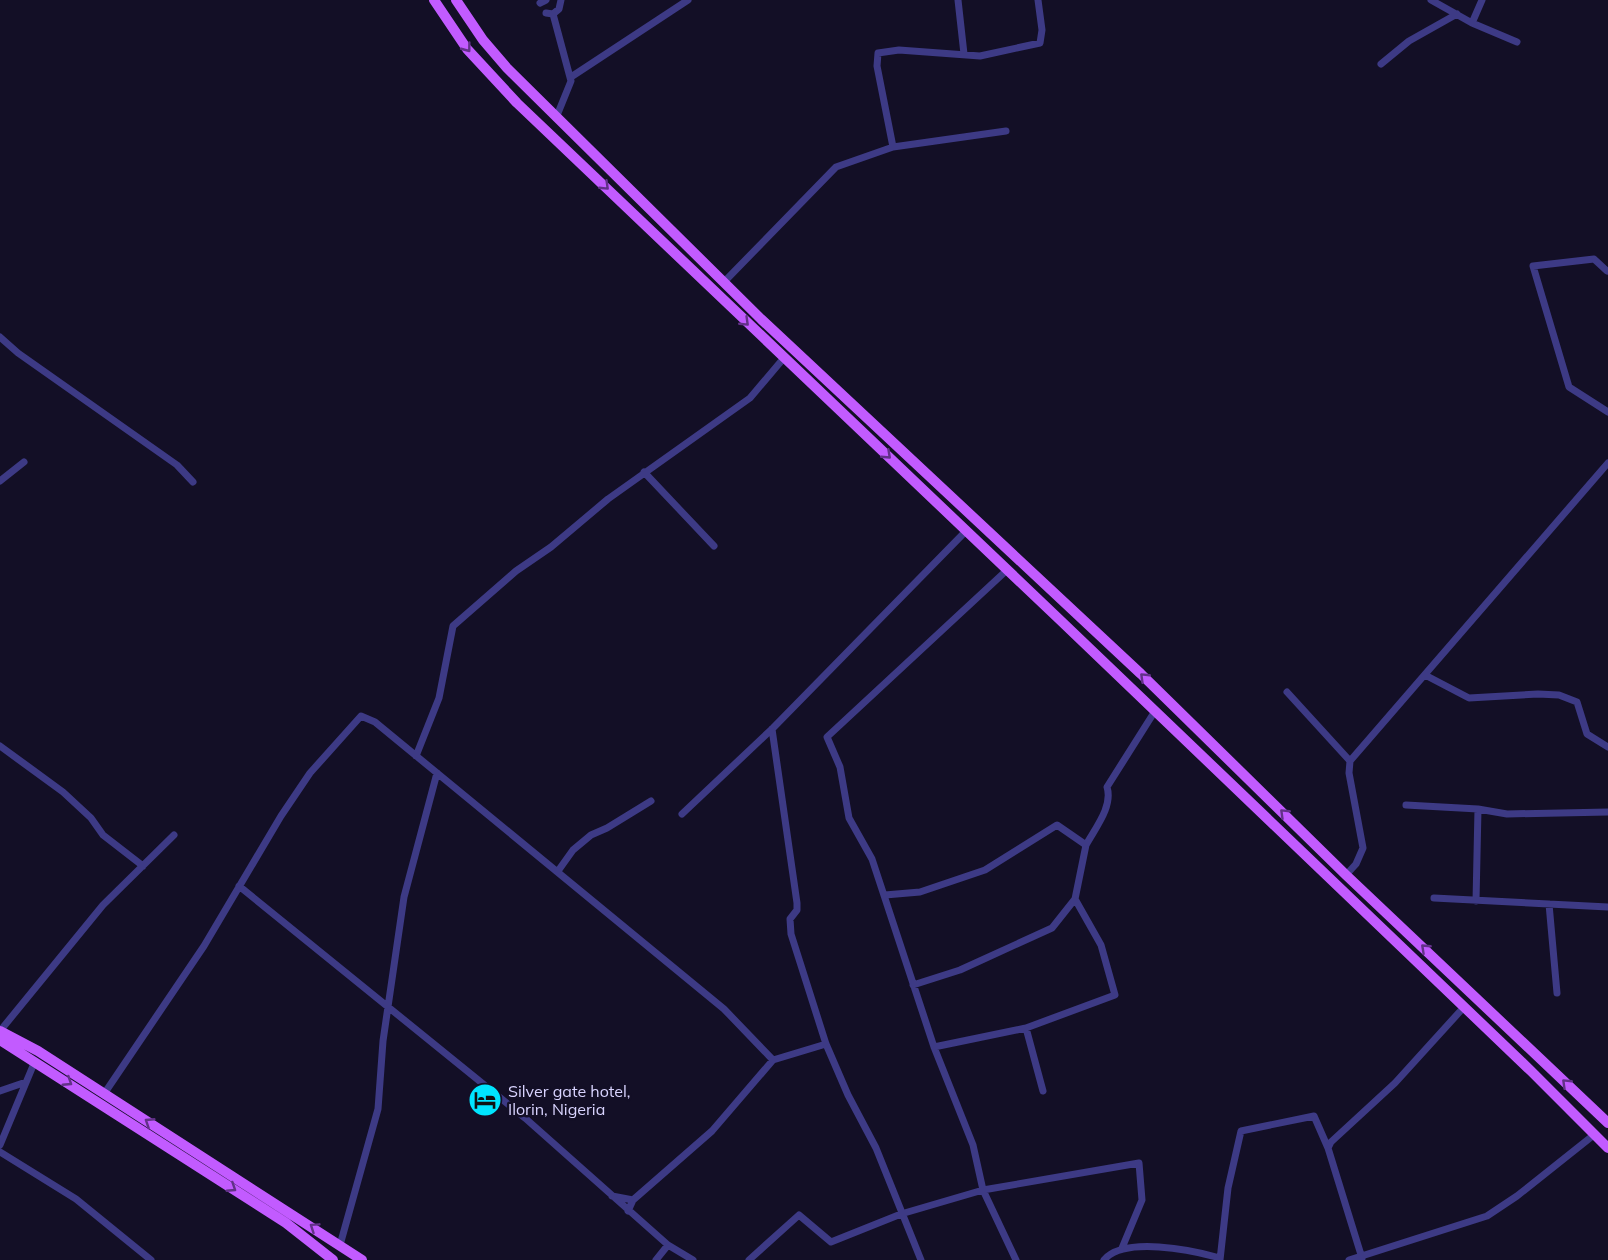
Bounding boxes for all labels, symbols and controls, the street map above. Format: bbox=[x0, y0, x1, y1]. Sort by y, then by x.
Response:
one-way arrow bbox=[460, 42, 471, 53]
one-way arrow bbox=[597, 179, 608, 190]
one-way arrow bbox=[738, 315, 749, 326]
one-way arrow bbox=[880, 448, 891, 459]
one-way arrow bbox=[1141, 673, 1151, 684]
one-way arrow bbox=[1280, 810, 1291, 821]
one-way arrow bbox=[1421, 945, 1432, 956]
one-way arrow bbox=[61, 1075, 72, 1086]
one-way arrow bbox=[1562, 1079, 1573, 1090]
place label: Silver gate hotel, Ilorin, Nigeria bbox=[508, 1081, 630, 1119]
hotel icon: Silver gate hotel, Ilorin, Nigeria bbox=[467, 1082, 503, 1118]
one-way arrow bbox=[145, 1119, 156, 1130]
one-way arrow bbox=[225, 1180, 236, 1191]
one-way arrow bbox=[309, 1224, 320, 1235]

